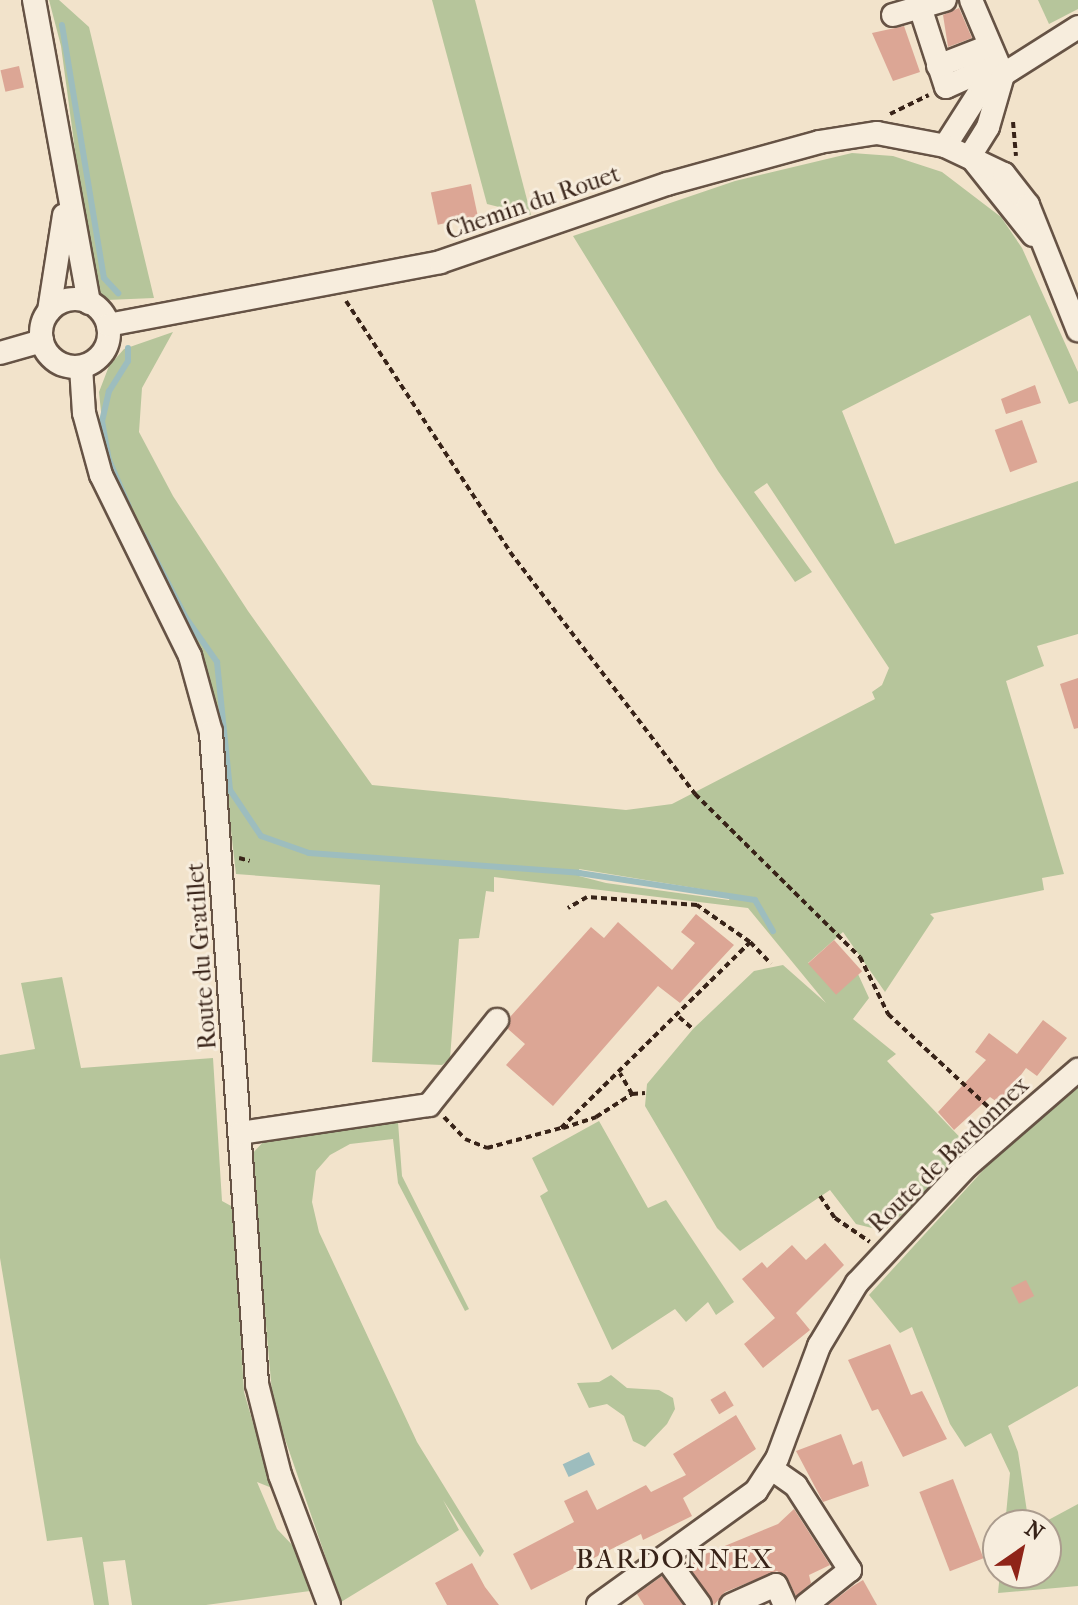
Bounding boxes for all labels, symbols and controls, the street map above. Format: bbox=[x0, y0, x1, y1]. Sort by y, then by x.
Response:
street label: Chemin du Rouet bbox=[442, 160, 624, 246]
street label: Route du Gratillet bbox=[181, 862, 223, 1050]
street label: Route de Bardonnex bbox=[863, 1071, 1035, 1239]
north arrow bbox=[982, 1509, 1062, 1589]
text: N bbox=[1020, 1515, 1048, 1546]
district label: BARDONNEX bbox=[575, 1542, 775, 1576]

